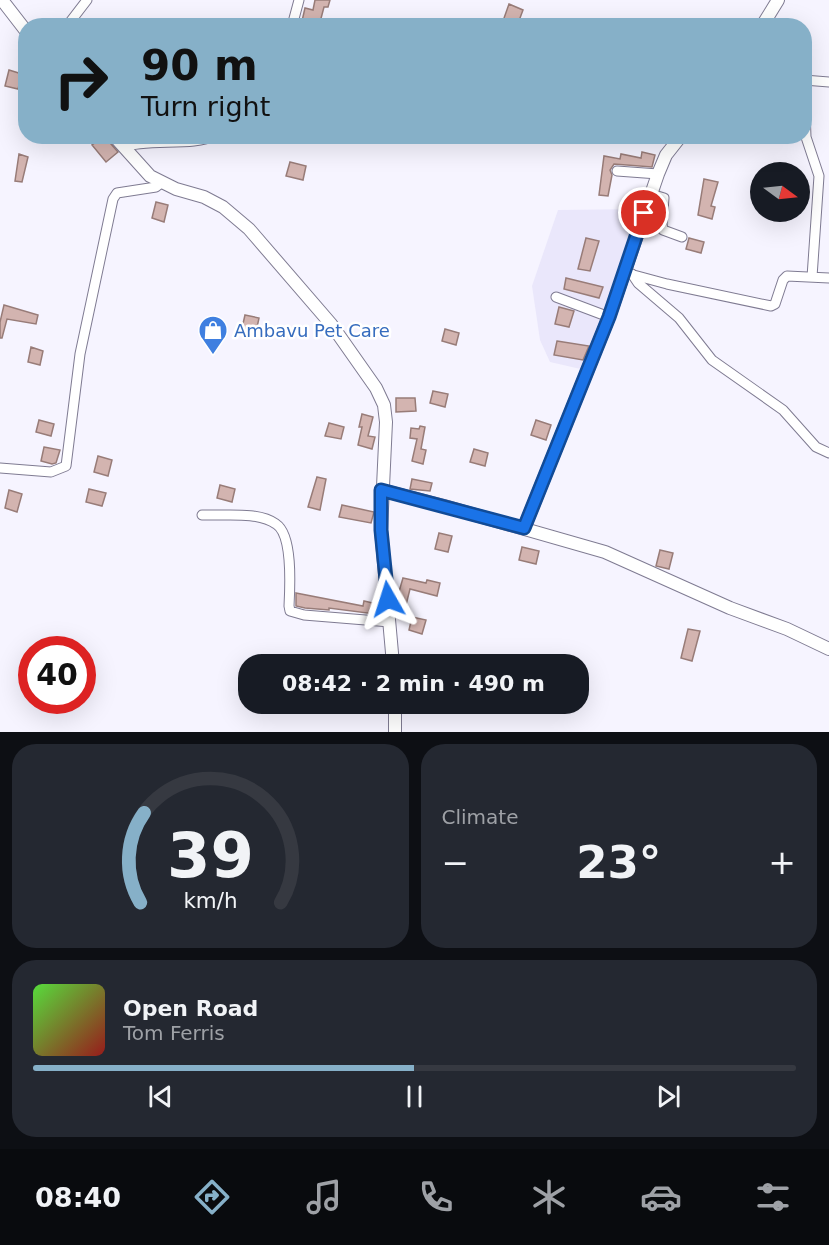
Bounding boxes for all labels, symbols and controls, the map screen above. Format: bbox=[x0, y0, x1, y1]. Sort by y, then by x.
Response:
text: 90 m bbox=[141, 41, 258, 90]
icon: right bbox=[42, 42, 120, 120]
text: Turn right bbox=[141, 91, 270, 122]
north arrow bbox=[750, 162, 810, 222]
map controls bbox=[750, 162, 810, 222]
pin bbox=[618, 187, 669, 238]
icon: arrive bbox=[627, 196, 660, 229]
shop icon: Ambavu Pet Care bbox=[197, 314, 229, 356]
place label: Ambavu Pet Care bbox=[234, 320, 390, 341]
position arrow bbox=[356, 567, 420, 631]
speed limit sign: 40 bbox=[18, 636, 96, 714]
text: 08:42 · 2 min · 490 m bbox=[282, 671, 545, 696]
text: Climate bbox=[442, 805, 518, 829]
text: 39 bbox=[167, 819, 254, 892]
text: 23° bbox=[576, 836, 661, 889]
text: − bbox=[442, 843, 469, 882]
text: + bbox=[768, 843, 796, 882]
text: km/h bbox=[183, 888, 237, 913]
text: Open Road bbox=[123, 996, 258, 1021]
text: Tom Ferris bbox=[123, 1021, 225, 1045]
icon: previous bbox=[144, 1080, 177, 1113]
icon: pause bbox=[398, 1080, 431, 1113]
icon: next bbox=[652, 1080, 685, 1113]
icon: directions bbox=[191, 1176, 233, 1218]
icon: music bbox=[303, 1176, 345, 1218]
icon: phone bbox=[415, 1176, 457, 1218]
icon: climate bbox=[528, 1176, 570, 1218]
icon: car bbox=[640, 1176, 682, 1218]
icon: filters bbox=[752, 1176, 794, 1218]
text: 08:40 bbox=[35, 1182, 121, 1213]

